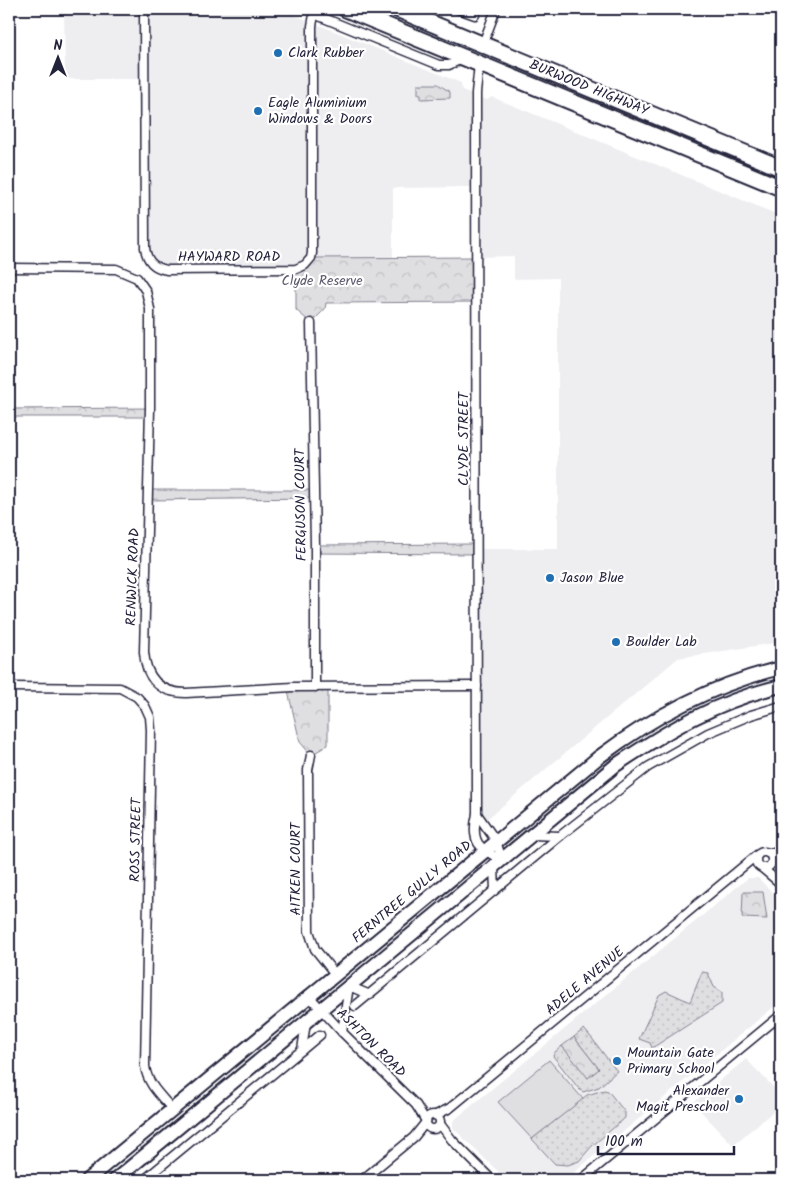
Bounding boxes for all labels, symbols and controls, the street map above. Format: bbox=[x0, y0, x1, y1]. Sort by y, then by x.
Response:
north arrow bbox=[32, 32, 82, 82]
text: N bbox=[54, 35, 63, 57]
place label: Clark Rubber bbox=[288, 42, 365, 64]
marker: Clark Rubber bbox=[272, 47, 284, 59]
street label: BURWOOD HIGHWAY bbox=[526, 54, 653, 122]
place label: Eagle Aluminium Windows & Doors bbox=[268, 92, 372, 130]
marker: Eagle Aluminium Windows & Doors bbox=[252, 105, 264, 117]
street label: HAYWARD ROAD bbox=[178, 246, 280, 268]
park label: Clyde Reserve bbox=[282, 270, 363, 292]
street label: CLYDE STREET bbox=[453, 391, 475, 486]
street label: FERGUSON COURT bbox=[289, 447, 313, 562]
street label: RENWICK ROAD bbox=[120, 528, 146, 626]
place label: Jason Blue bbox=[560, 567, 625, 589]
marker: Jason Blue bbox=[544, 572, 556, 584]
place label: Boulder Lab bbox=[626, 631, 697, 653]
marker: Boulder Lab bbox=[610, 636, 622, 648]
street label: ROSS STREET bbox=[124, 796, 148, 882]
street label: AITKEN COURT bbox=[285, 821, 307, 915]
street label: FERNTREE GULLY ROAD bbox=[347, 835, 477, 949]
street label: ADELE AVENUE bbox=[541, 941, 630, 1021]
street label: ASHTON ROAD bbox=[331, 1003, 411, 1083]
place label: Mountain Gate Primary School bbox=[627, 1042, 715, 1080]
marker: Mountain Gate Primary School bbox=[611, 1055, 623, 1067]
place label: Alexander Magit Preschool bbox=[636, 1080, 730, 1118]
marker: Alexander Magit Preschool bbox=[733, 1093, 745, 1105]
scale bar bbox=[598, 1124, 734, 1156]
text: 100 m bbox=[605, 1130, 643, 1154]

